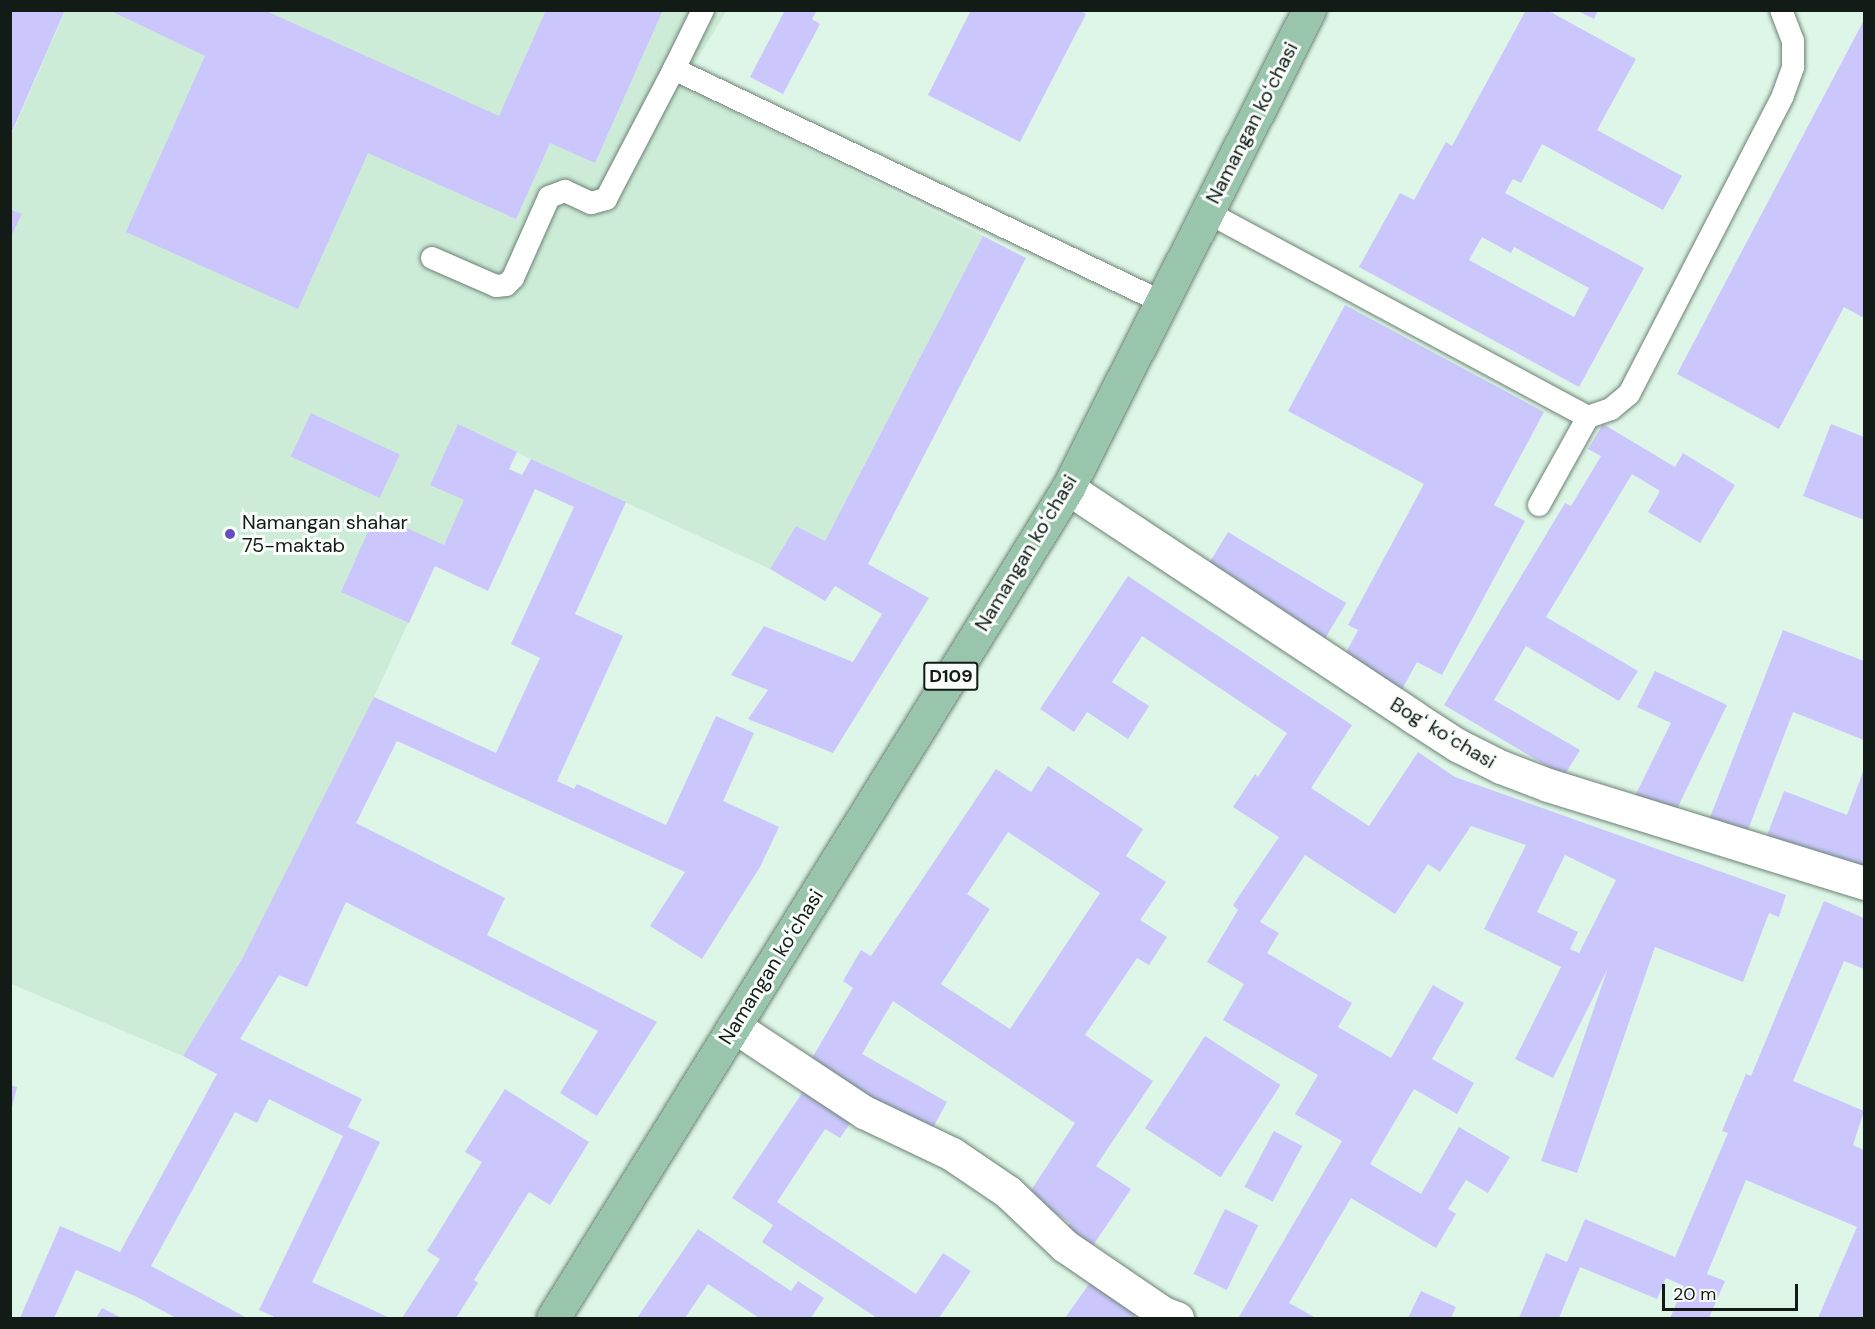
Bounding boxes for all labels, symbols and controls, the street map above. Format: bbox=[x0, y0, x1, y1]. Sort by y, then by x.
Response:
street label: Namangan koʻchasi bbox=[1201, 38, 1303, 208]
street label: Namangan koʻchasi bbox=[970, 471, 1082, 635]
place label: Namangan shahar 75-maktab bbox=[242, 510, 408, 557]
marker: Namangan shahar 75-maktab bbox=[223, 527, 237, 541]
road number: D109 bbox=[922, 661, 980, 691]
street label: Bogʻ koʻchasi bbox=[1386, 692, 1500, 774]
street label: Namangan koʻchasi bbox=[714, 885, 828, 1049]
scale bar bbox=[1665, 1272, 1802, 1310]
text: 20 m bbox=[1673, 1282, 1716, 1306]

